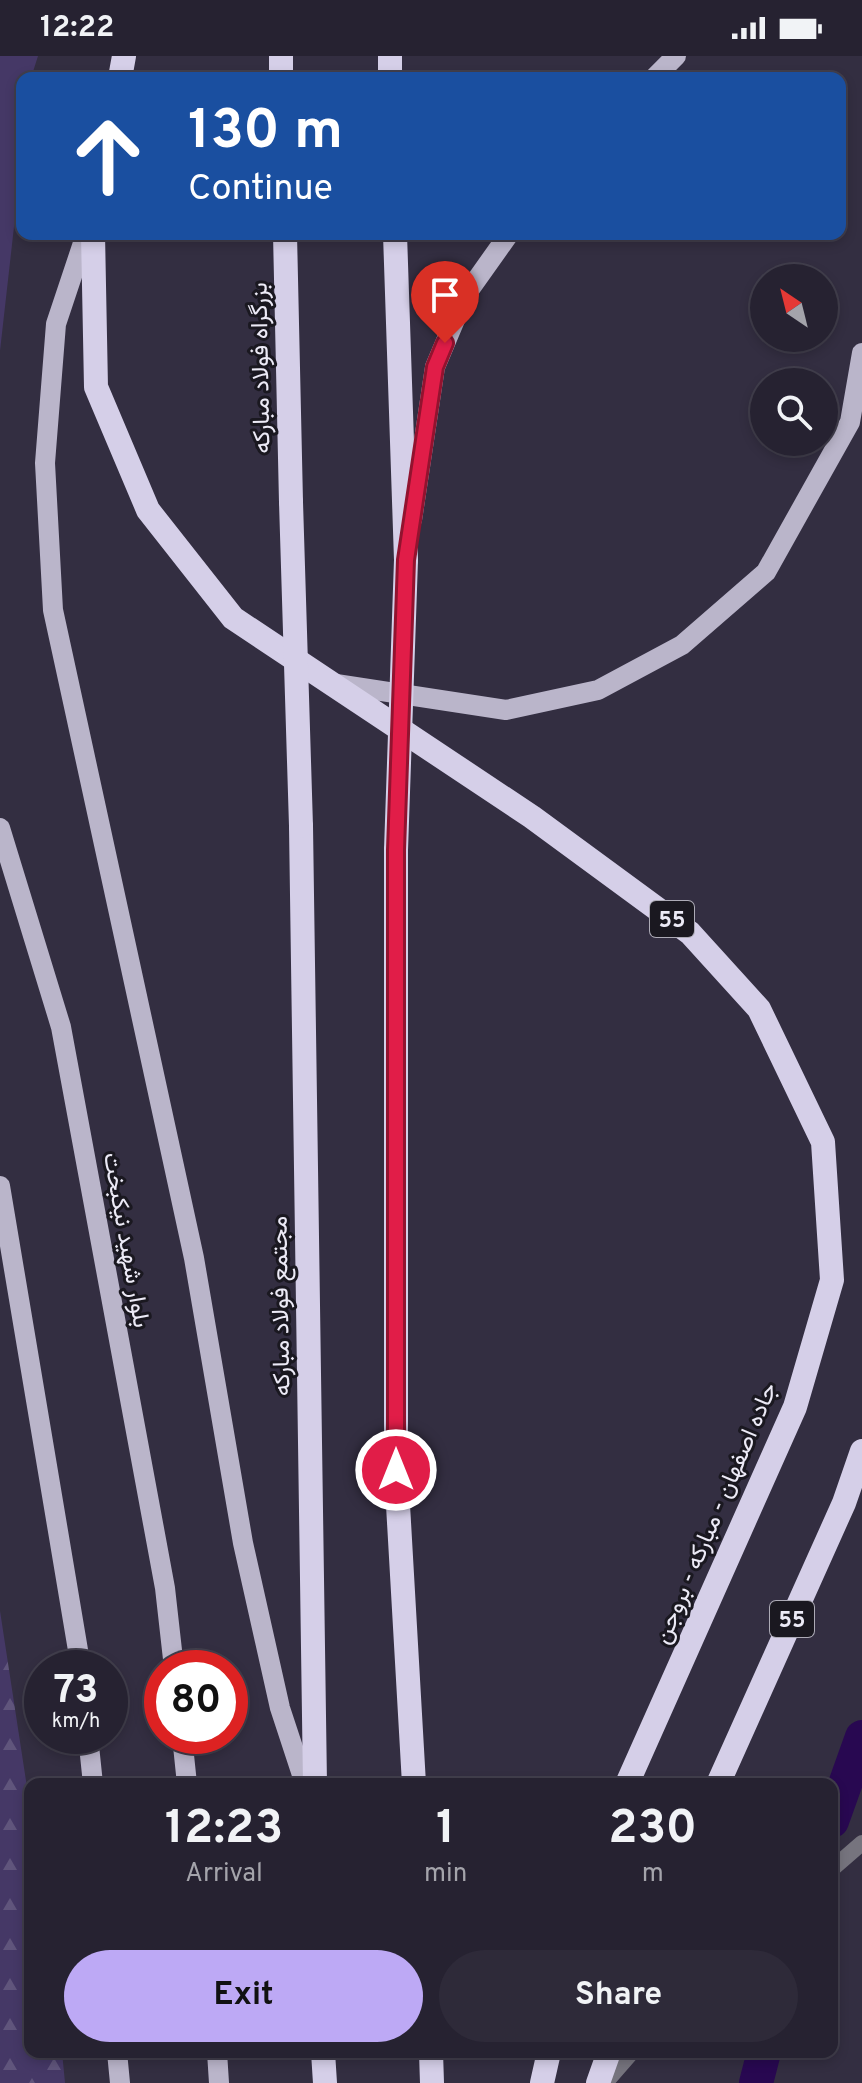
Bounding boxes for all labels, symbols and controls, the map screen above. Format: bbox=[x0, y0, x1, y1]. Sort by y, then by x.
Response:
text: 12:22 bbox=[40, 10, 114, 47]
text: 130 m bbox=[188, 98, 343, 168]
icon: ahead bbox=[56, 104, 160, 208]
text: Continue bbox=[188, 167, 333, 213]
pin bbox=[411, 261, 479, 343]
north arrow bbox=[750, 264, 838, 352]
map controls bbox=[750, 264, 838, 456]
icon: arrive bbox=[423, 273, 467, 317]
street label: بزرگراه فولاد مبارکه bbox=[246, 282, 278, 454]
button: search bbox=[750, 368, 838, 456]
road number: 55 bbox=[650, 901, 694, 937]
street label: بلوار شهید نیکبخت bbox=[95, 1150, 155, 1330]
street label: مجتمع فولاد مبارکه bbox=[265, 1215, 299, 1396]
street label: جاده اصفهان - مبارکه - بروجن bbox=[648, 1379, 786, 1649]
position arrow bbox=[354, 1428, 438, 1512]
road number: 55 bbox=[770, 1601, 814, 1637]
speed limit sign: 80 bbox=[144, 1650, 248, 1754]
text: 73 bbox=[54, 1667, 98, 1717]
text: km/h bbox=[52, 1709, 100, 1735]
text: 12:23 bbox=[165, 1800, 283, 1860]
text: 1 bbox=[436, 1800, 455, 1860]
text: 230 bbox=[608, 1800, 697, 1860]
text: Arrival bbox=[185, 1858, 263, 1891]
text: min bbox=[424, 1858, 467, 1891]
text: m bbox=[642, 1858, 664, 1891]
button: Exit bbox=[64, 1950, 423, 2042]
button: Share bbox=[439, 1950, 798, 2042]

